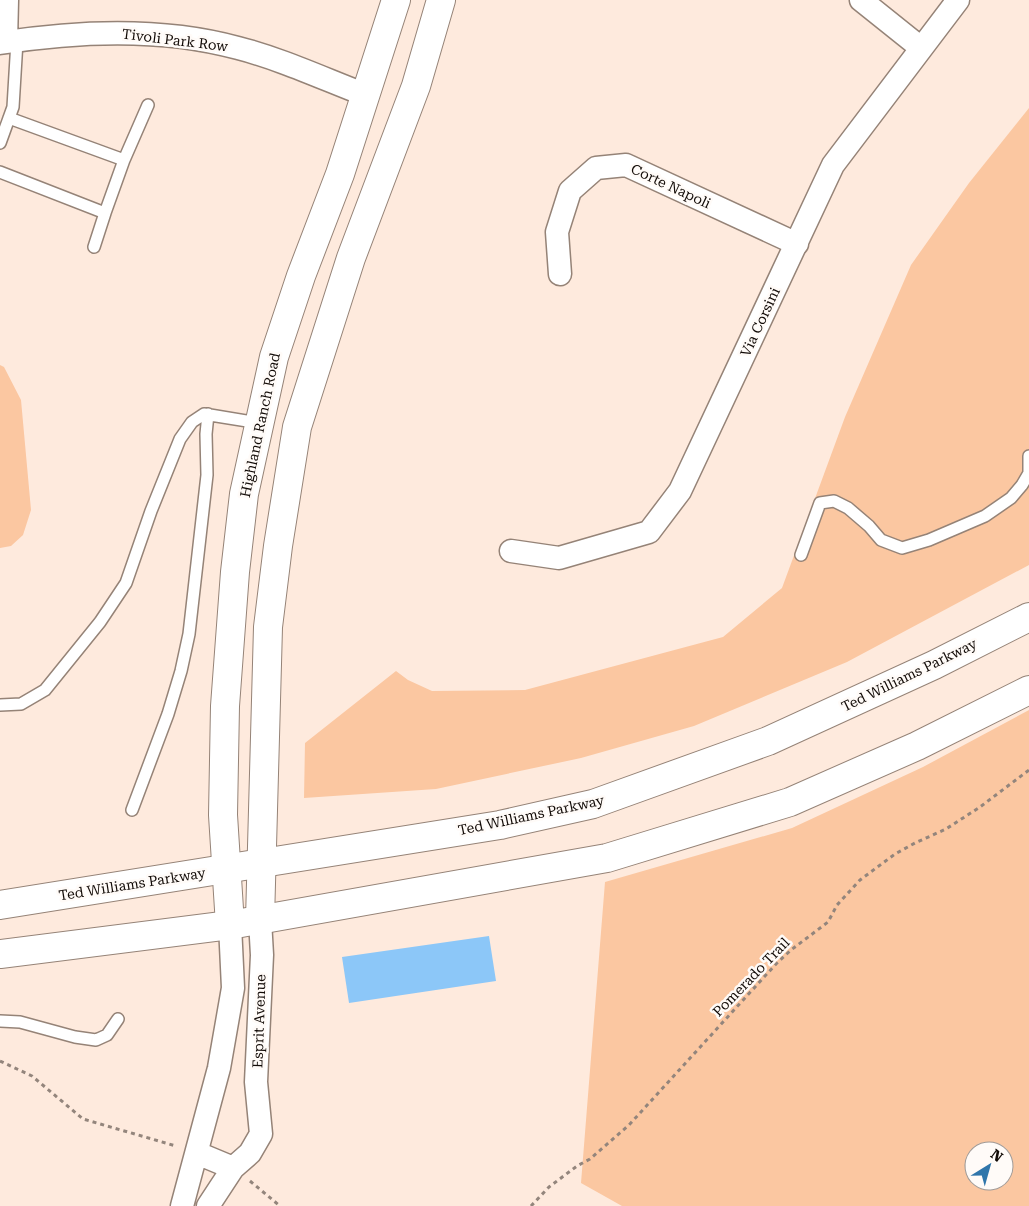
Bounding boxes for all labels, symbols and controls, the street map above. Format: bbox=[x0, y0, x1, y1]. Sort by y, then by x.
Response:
street label: Tivoli Park Row bbox=[121, 26, 229, 54]
street label: Corte Napoli bbox=[629, 161, 714, 212]
street label: Via Corsini bbox=[737, 284, 783, 359]
street label: Highland Ranch Road bbox=[237, 351, 283, 499]
street label: Ted Williams Parkway bbox=[839, 635, 980, 715]
street label: Ted Williams Parkway bbox=[457, 792, 606, 838]
street label: Ted Williams Parkway bbox=[57, 864, 207, 904]
street label: Pomerado Trail bbox=[709, 934, 793, 1020]
street label: Esprit Avenue bbox=[249, 973, 269, 1068]
north arrow bbox=[964, 1141, 1014, 1191]
text: N bbox=[988, 1146, 1006, 1165]

